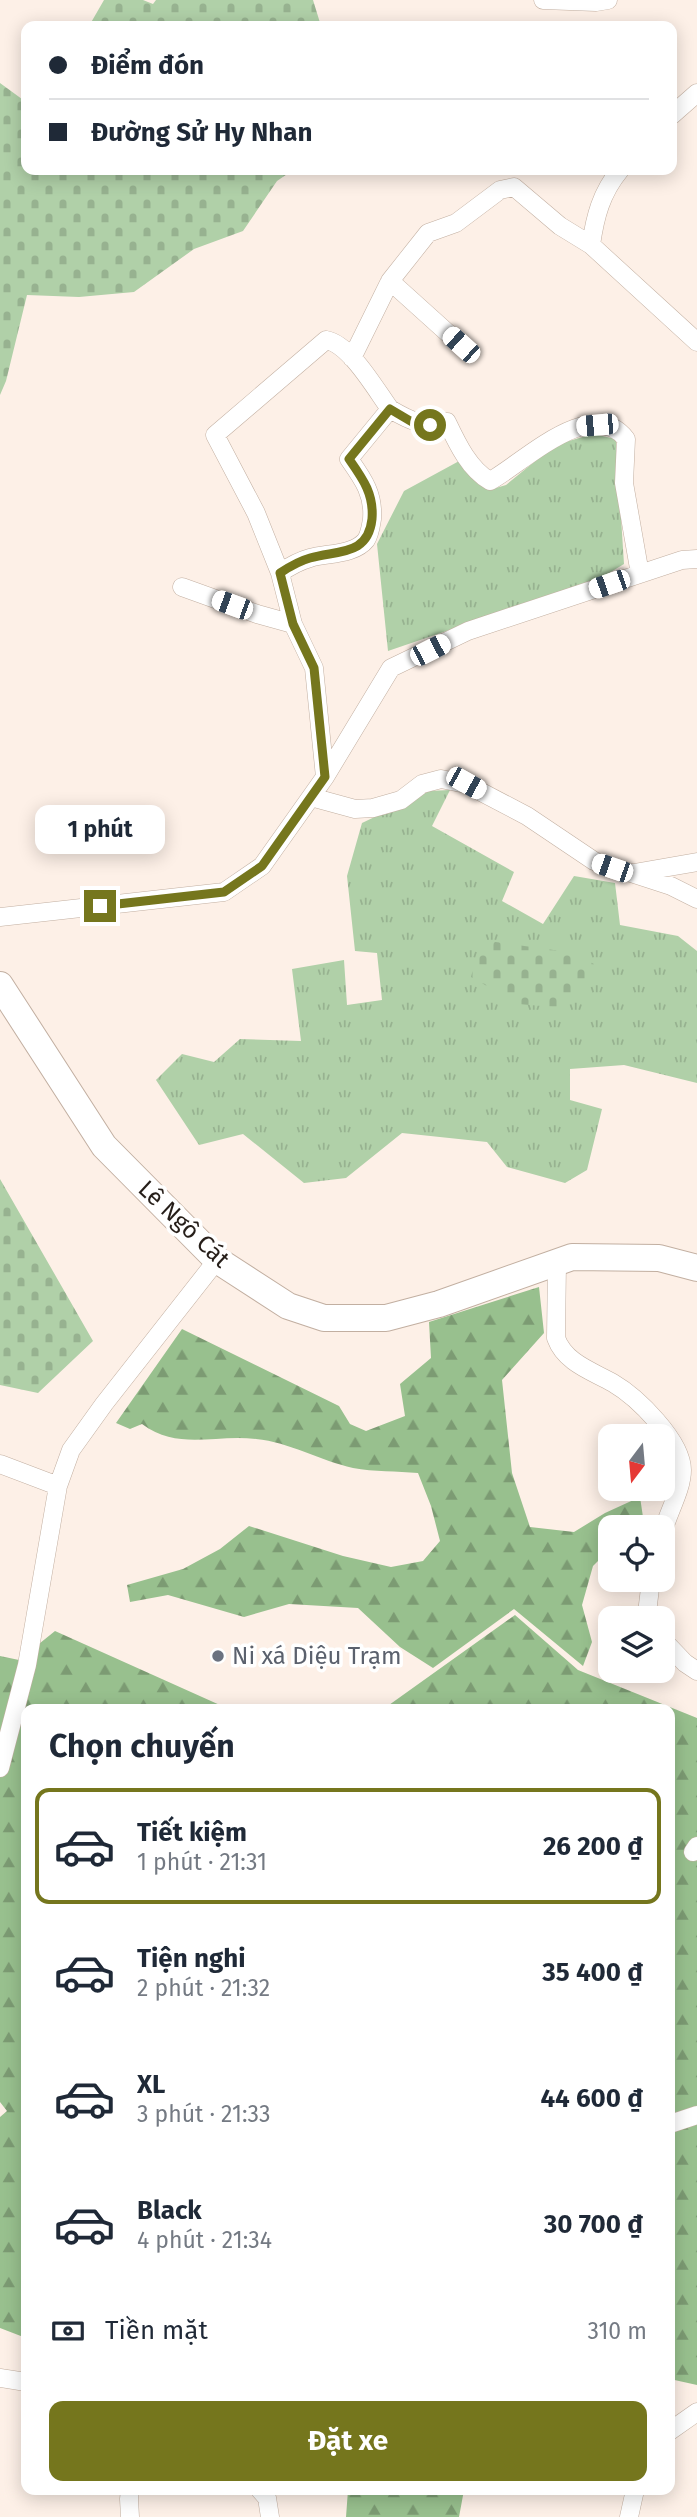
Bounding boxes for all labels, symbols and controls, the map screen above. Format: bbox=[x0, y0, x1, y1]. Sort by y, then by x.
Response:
text: Điểm đón bbox=[91, 50, 204, 81]
text: Đường Sử Hy Nhan bbox=[91, 117, 312, 148]
car bbox=[439, 323, 484, 367]
route start bbox=[414, 409, 446, 441]
car bbox=[576, 413, 619, 437]
car bbox=[586, 567, 633, 601]
car bbox=[209, 588, 256, 622]
car bbox=[407, 631, 454, 669]
car bbox=[443, 764, 490, 802]
callout: 1 phút bbox=[35, 804, 165, 853]
text: 1 phút bbox=[67, 815, 133, 843]
car bbox=[589, 851, 636, 885]
route end bbox=[84, 890, 116, 922]
street label: Lê Ngô Cát bbox=[133, 1175, 236, 1274]
north arrow bbox=[598, 1424, 676, 1502]
map controls bbox=[598, 1424, 675, 1683]
button: locate bbox=[598, 1515, 675, 1592]
button: layers bbox=[598, 1606, 675, 1683]
place label: Ni xá Diệu Trạm bbox=[232, 1642, 402, 1670]
marker: Ni xá Diệu Trạm bbox=[210, 1648, 226, 1664]
text: Chọn chuyến bbox=[49, 1727, 235, 1765]
icon: car bbox=[53, 1815, 116, 1878]
text: Tiết kiệm bbox=[137, 1817, 247, 1848]
text: 26 200 ₫ bbox=[543, 1831, 643, 1862]
text: 1 phút · 21:31 bbox=[137, 1848, 267, 1876]
icon: car bbox=[53, 1941, 116, 2004]
text: Tiện nghi bbox=[137, 1943, 246, 1974]
text: 35 400 ₫ bbox=[542, 1957, 643, 1988]
text: 2 phút · 21:32 bbox=[137, 1974, 270, 2002]
icon: car bbox=[53, 2067, 116, 2130]
text: XL bbox=[137, 2069, 165, 2100]
text: 44 600 ₫ bbox=[540, 2083, 643, 2114]
text: 3 phút · 21:33 bbox=[137, 2100, 271, 2128]
icon: car bbox=[53, 2193, 116, 2256]
text: Black bbox=[137, 2195, 202, 2226]
text: 30 700 ₫ bbox=[544, 2209, 643, 2240]
text: 4 phút · 21:34 bbox=[137, 2226, 272, 2254]
icon: cash bbox=[49, 2312, 87, 2350]
text: Tiền mặt bbox=[105, 2315, 208, 2346]
text: 310 m bbox=[587, 2317, 647, 2345]
button: Đặt xe bbox=[49, 2401, 647, 2481]

